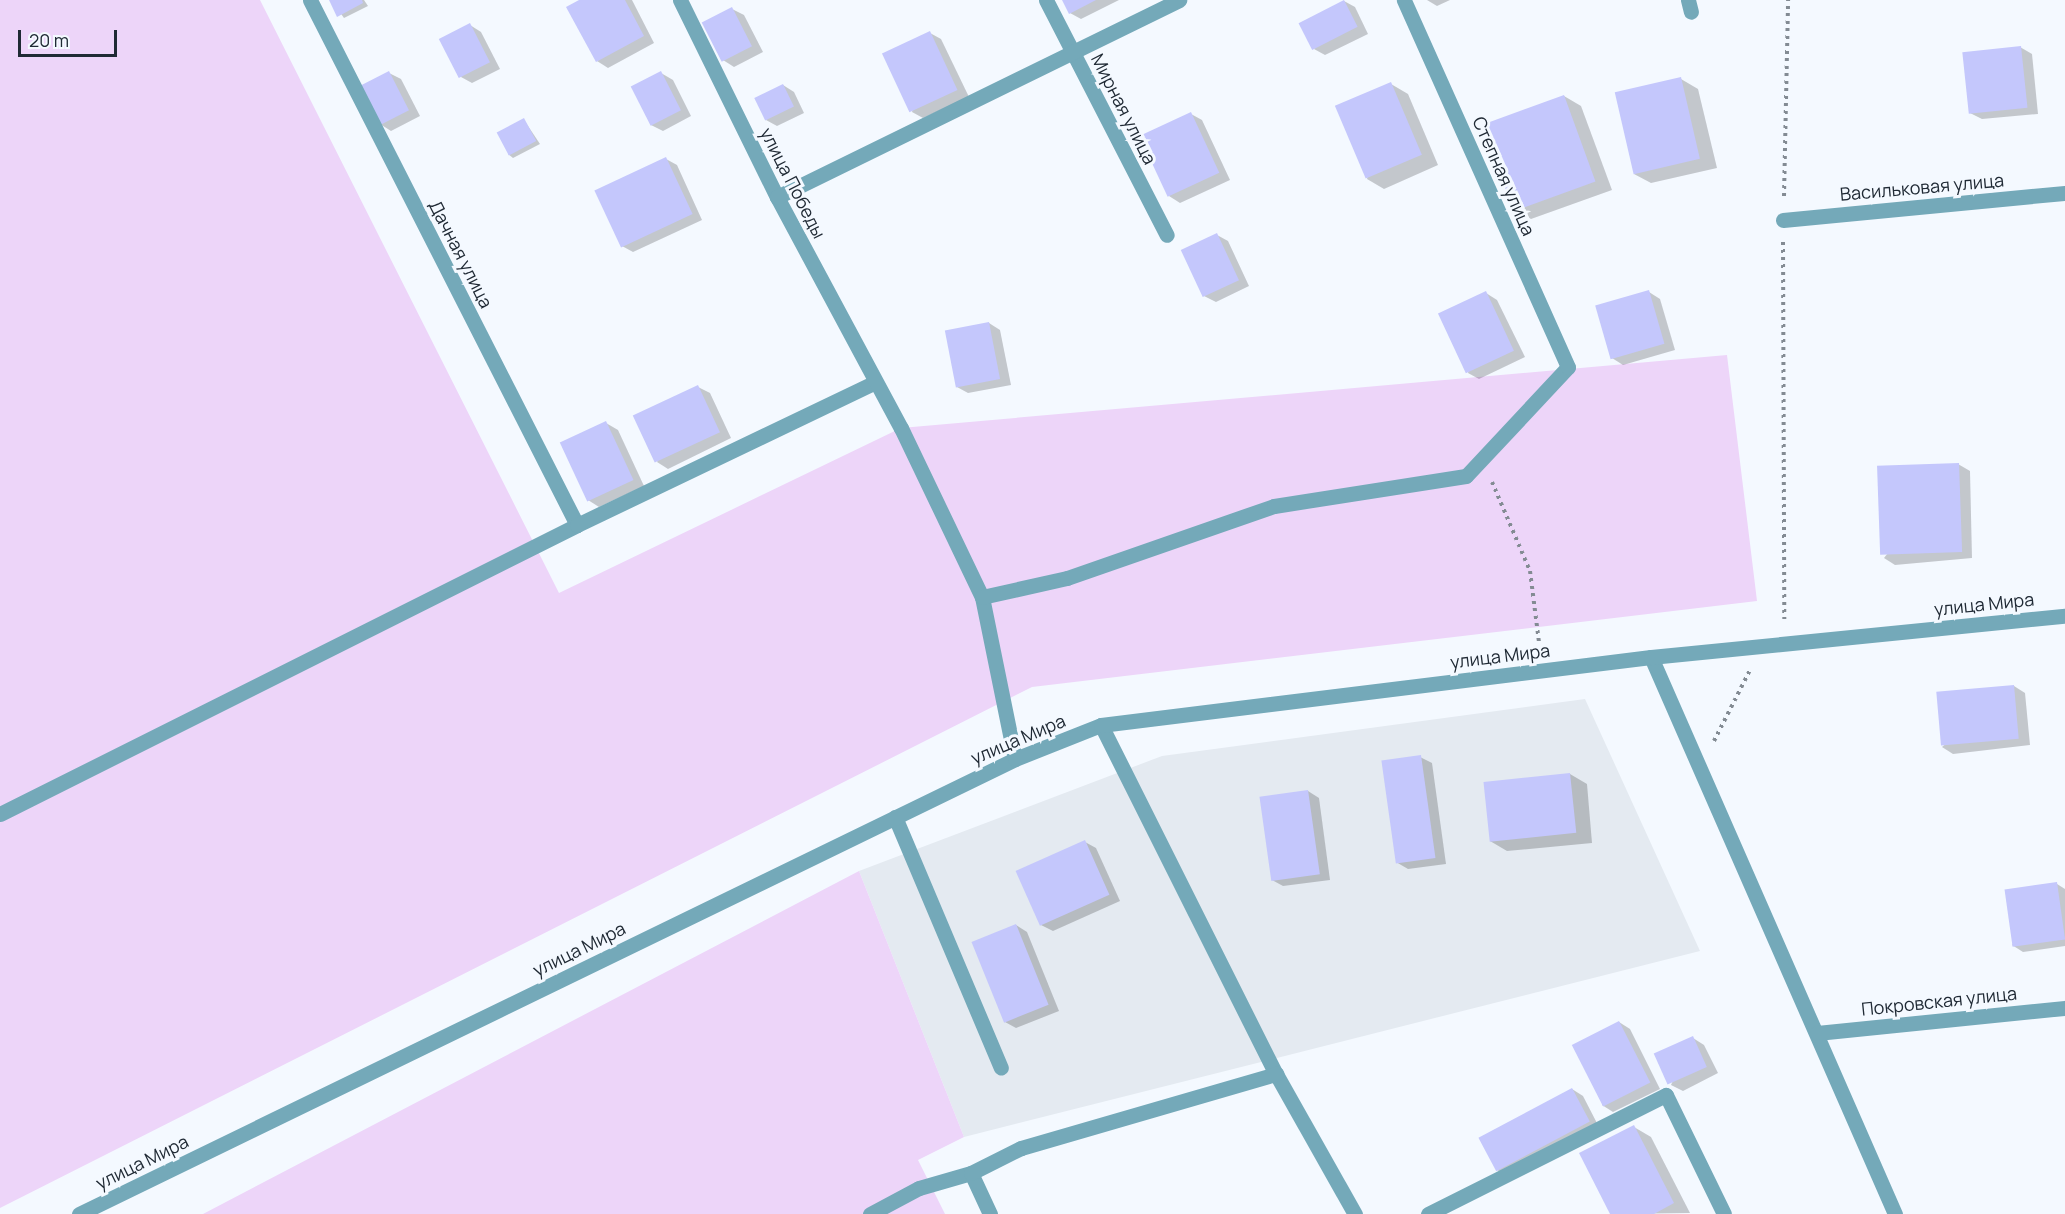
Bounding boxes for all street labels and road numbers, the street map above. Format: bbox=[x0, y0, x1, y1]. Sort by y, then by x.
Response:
street label: Мирная улица bbox=[1087, 50, 1161, 168]
street label: Степная улица bbox=[1468, 113, 1540, 239]
street label: улица Победы bbox=[756, 124, 830, 242]
street label: Васильковая улица bbox=[1839, 169, 2005, 205]
street label: Дачная улица bbox=[425, 196, 497, 312]
street label: улица Мира bbox=[1933, 588, 2035, 620]
street label: улица Мира bbox=[1449, 639, 1551, 673]
street label: улица Мира bbox=[968, 709, 1068, 769]
street label: улица Мира bbox=[529, 917, 629, 981]
street label: Покровская улица bbox=[1860, 982, 2018, 1020]
street label: улица Мира bbox=[92, 1130, 192, 1194]

